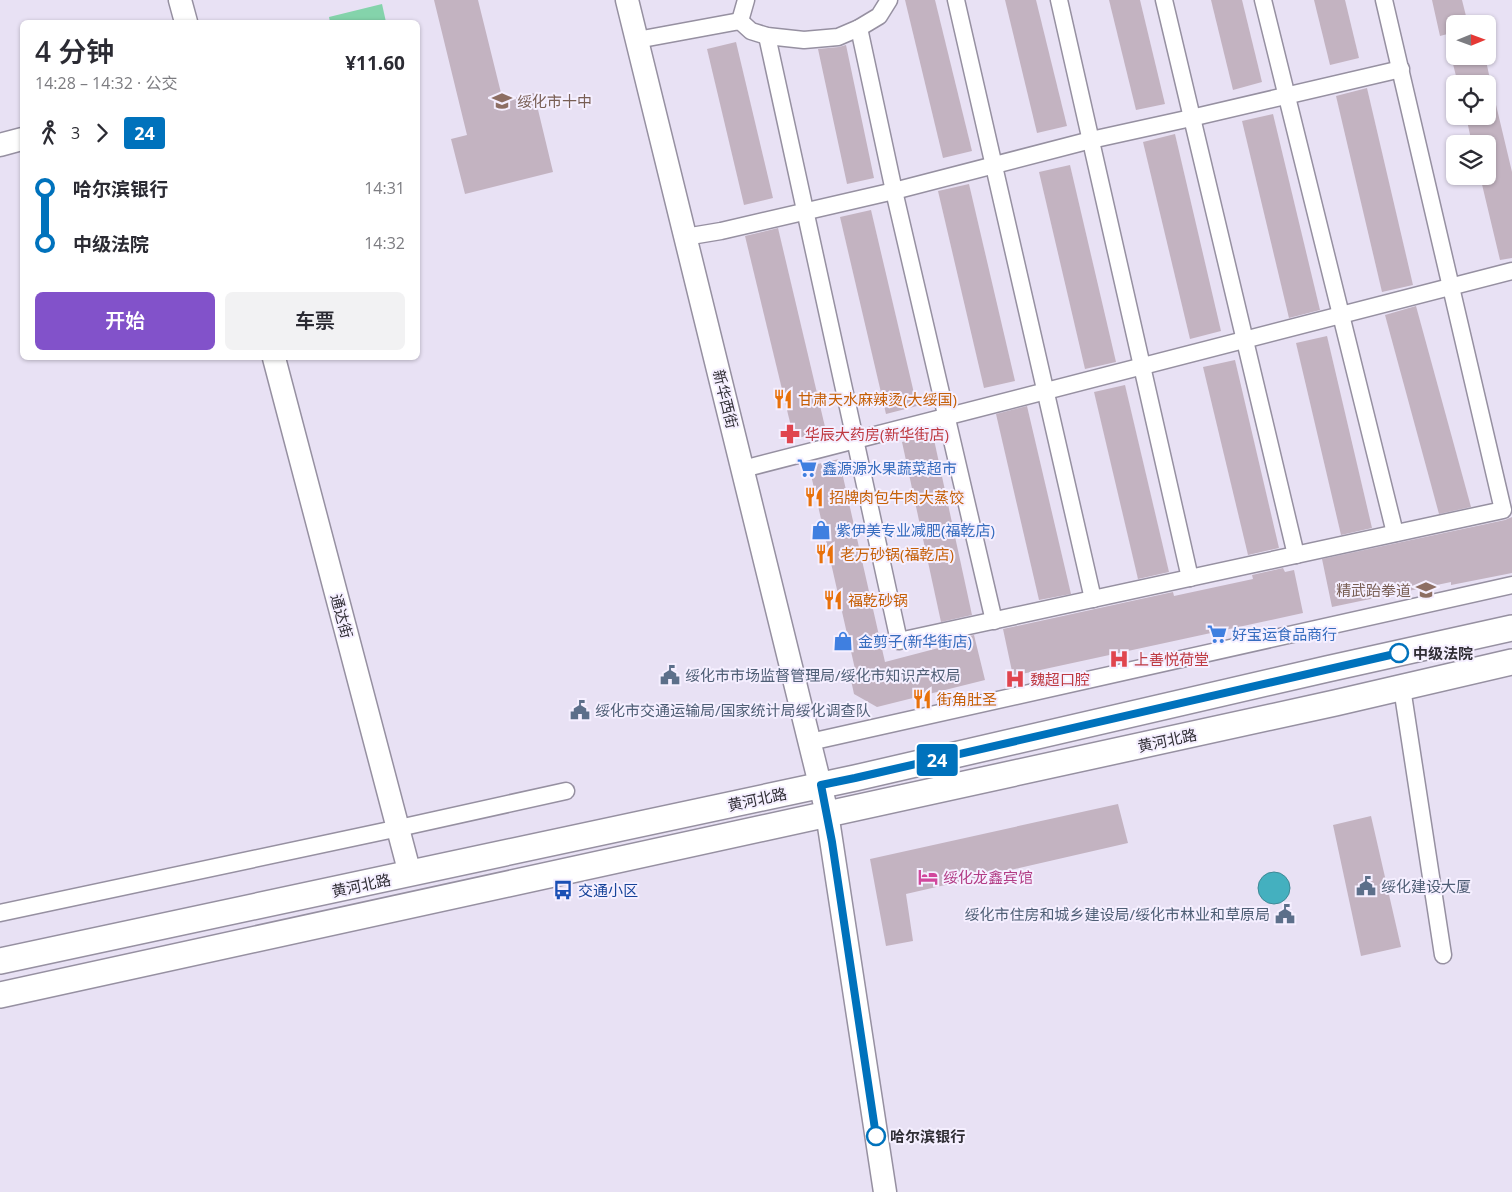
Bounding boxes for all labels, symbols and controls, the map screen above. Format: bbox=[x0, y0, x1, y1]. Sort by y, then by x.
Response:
north arrow bbox=[1446, 15, 1496, 65]
map controls bbox=[1446, 15, 1496, 185]
text: 4 分钟 bbox=[35, 32, 114, 70]
text: ¥11.60 bbox=[345, 50, 405, 76]
text: 14:28 – 14:32 · 公交 bbox=[35, 72, 177, 94]
button: locate bbox=[1446, 75, 1496, 125]
school or university icon: 绥化市十中 bbox=[491, 90, 513, 112]
place label: 绥化市十中 bbox=[517, 91, 592, 111]
icon: walk bbox=[35, 119, 63, 147]
icon: forward bbox=[88, 119, 116, 147]
text: 24 bbox=[134, 121, 155, 145]
text: 3 bbox=[71, 122, 80, 144]
button: layers bbox=[1446, 135, 1496, 185]
text: 哈尔滨银行 bbox=[73, 176, 168, 202]
text: 14:31 bbox=[364, 177, 405, 199]
text: 中级法院 bbox=[73, 231, 149, 257]
text: 14:32 bbox=[364, 232, 405, 254]
button: 开始 bbox=[35, 292, 215, 350]
button: 车票 bbox=[225, 292, 405, 350]
street label: 新华西街 bbox=[709, 367, 743, 431]
restaurant icon: 甘肃天水麻辣烫(大绥国) bbox=[772, 388, 794, 410]
place label: 甘肃天水麻辣烫(大绥国) bbox=[798, 389, 957, 409]
pharmacy icon: 华辰大药房(新华街店) bbox=[779, 423, 801, 445]
place label: 华辰大药房(新华街店) bbox=[805, 424, 949, 444]
supermarket icon: 鑫源源水果蔬菜超市 bbox=[796, 457, 818, 479]
place label: 鑫源源水果蔬菜超市 bbox=[822, 458, 957, 478]
restaurant icon: 招牌肉包牛肉大蒸饺 bbox=[803, 486, 825, 508]
place label: 招牌肉包牛肉大蒸饺 bbox=[829, 487, 964, 507]
shop icon: 紫伊美专业减肥(福乾店) bbox=[810, 519, 832, 541]
place label: 紫伊美专业减肥(福乾店) bbox=[836, 520, 995, 540]
restaurant icon: 老万砂锅(福乾店) bbox=[814, 543, 836, 565]
place label: 老万砂锅(福乾店) bbox=[840, 544, 954, 564]
school or university icon: 精武跆拳道 bbox=[1415, 579, 1437, 601]
place label: 精武跆拳道 bbox=[1336, 580, 1411, 600]
restaurant icon: 福乾砂锅 bbox=[822, 589, 844, 611]
place label: 福乾砂锅 bbox=[848, 590, 908, 610]
street label: 通达街 bbox=[327, 592, 357, 640]
supermarket icon: 好宝运食品商行 bbox=[1206, 623, 1228, 645]
place label: 好宝运食品商行 bbox=[1232, 624, 1337, 644]
shop icon: 金剪子(新华街店) bbox=[832, 630, 854, 652]
place label: 金剪子(新华街店) bbox=[858, 631, 972, 651]
marker: 中级法院 bbox=[1389, 643, 1409, 663]
place label: 中级法院 bbox=[1413, 643, 1473, 663]
hospital icon: 上善悦荷堂 bbox=[1108, 648, 1130, 670]
place label: 上善悦荷堂 bbox=[1134, 649, 1209, 669]
public building icon: 绥化市市场监督管理局/绥化市知识产权局 bbox=[659, 664, 681, 686]
place label: 绥化市市场监督管理局/绥化市知识产权局 bbox=[685, 665, 961, 685]
hospital icon: 魏超口腔 bbox=[1004, 668, 1026, 690]
place label: 魏超口腔 bbox=[1030, 669, 1090, 689]
restaurant icon: 街角肚圣 bbox=[911, 688, 933, 710]
place label: 街角肚圣 bbox=[937, 689, 997, 709]
public building icon: 绥化市交通运输局/国家统计局绥化调查队 bbox=[569, 699, 591, 721]
place label: 绥化市交通运输局/国家统计局绥化调查队 bbox=[595, 700, 871, 720]
street label: 黄河北路 bbox=[1136, 724, 1198, 756]
line badge: 24 bbox=[914, 744, 960, 776]
text: 24 bbox=[927, 748, 947, 772]
street label: 黄河北路 bbox=[726, 783, 788, 815]
hotel icon: 绥化龙鑫宾馆 bbox=[917, 866, 939, 888]
place label: 绥化龙鑫宾馆 bbox=[943, 867, 1033, 887]
street label: 黄河北路 bbox=[330, 869, 392, 901]
public building icon: 绥化建设大厦 bbox=[1355, 875, 1377, 897]
place label: 绥化建设大厦 bbox=[1381, 876, 1471, 896]
bus stop icon: 交通小区 bbox=[552, 879, 574, 901]
place label: 交通小区 bbox=[578, 880, 638, 900]
public building icon: 绥化市住房和城乡建设局/绥化市林业和草原局 bbox=[1274, 903, 1296, 925]
place label: 绥化市住房和城乡建设局/绥化市林业和草原局 bbox=[964, 904, 1270, 924]
marker: 哈尔滨银行 bbox=[866, 1126, 886, 1146]
place label: 哈尔滨银行 bbox=[890, 1126, 965, 1146]

